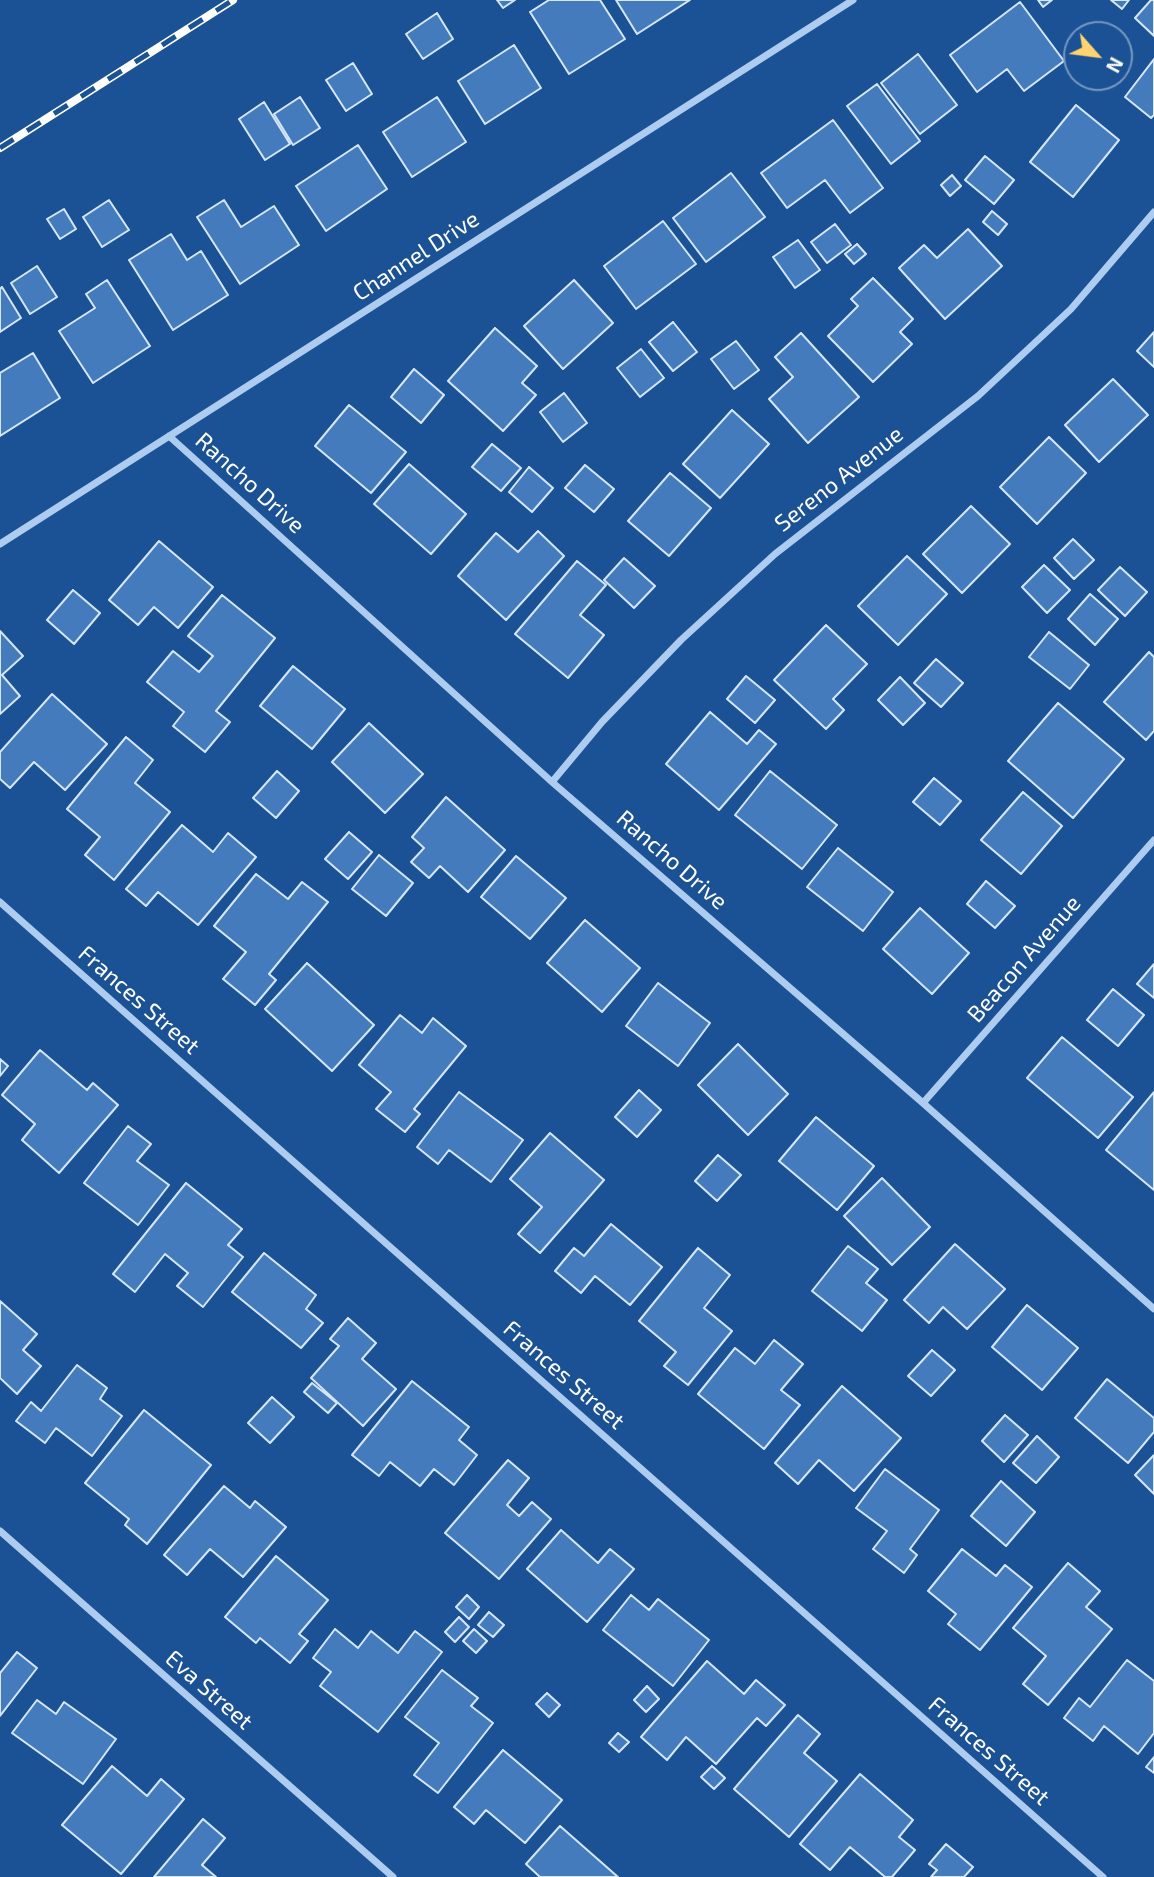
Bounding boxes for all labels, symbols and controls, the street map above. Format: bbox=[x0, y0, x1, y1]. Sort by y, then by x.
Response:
north arrow bbox=[1063, 21, 1133, 91]
text: N bbox=[1102, 54, 1129, 77]
street label: Channel Drive bbox=[348, 205, 484, 307]
street label: Sereno Avenue bbox=[769, 420, 909, 538]
street label: Rancho Drive bbox=[190, 427, 310, 539]
street label: Rancho Drive bbox=[611, 804, 733, 916]
street label: Beacon Avenue bbox=[961, 890, 1087, 1028]
street label: Frances Street bbox=[73, 940, 205, 1060]
street label: Frances Street bbox=[498, 1315, 630, 1435]
street label: Eva Street bbox=[160, 1645, 258, 1735]
street label: Frances Street bbox=[923, 1691, 1055, 1811]

